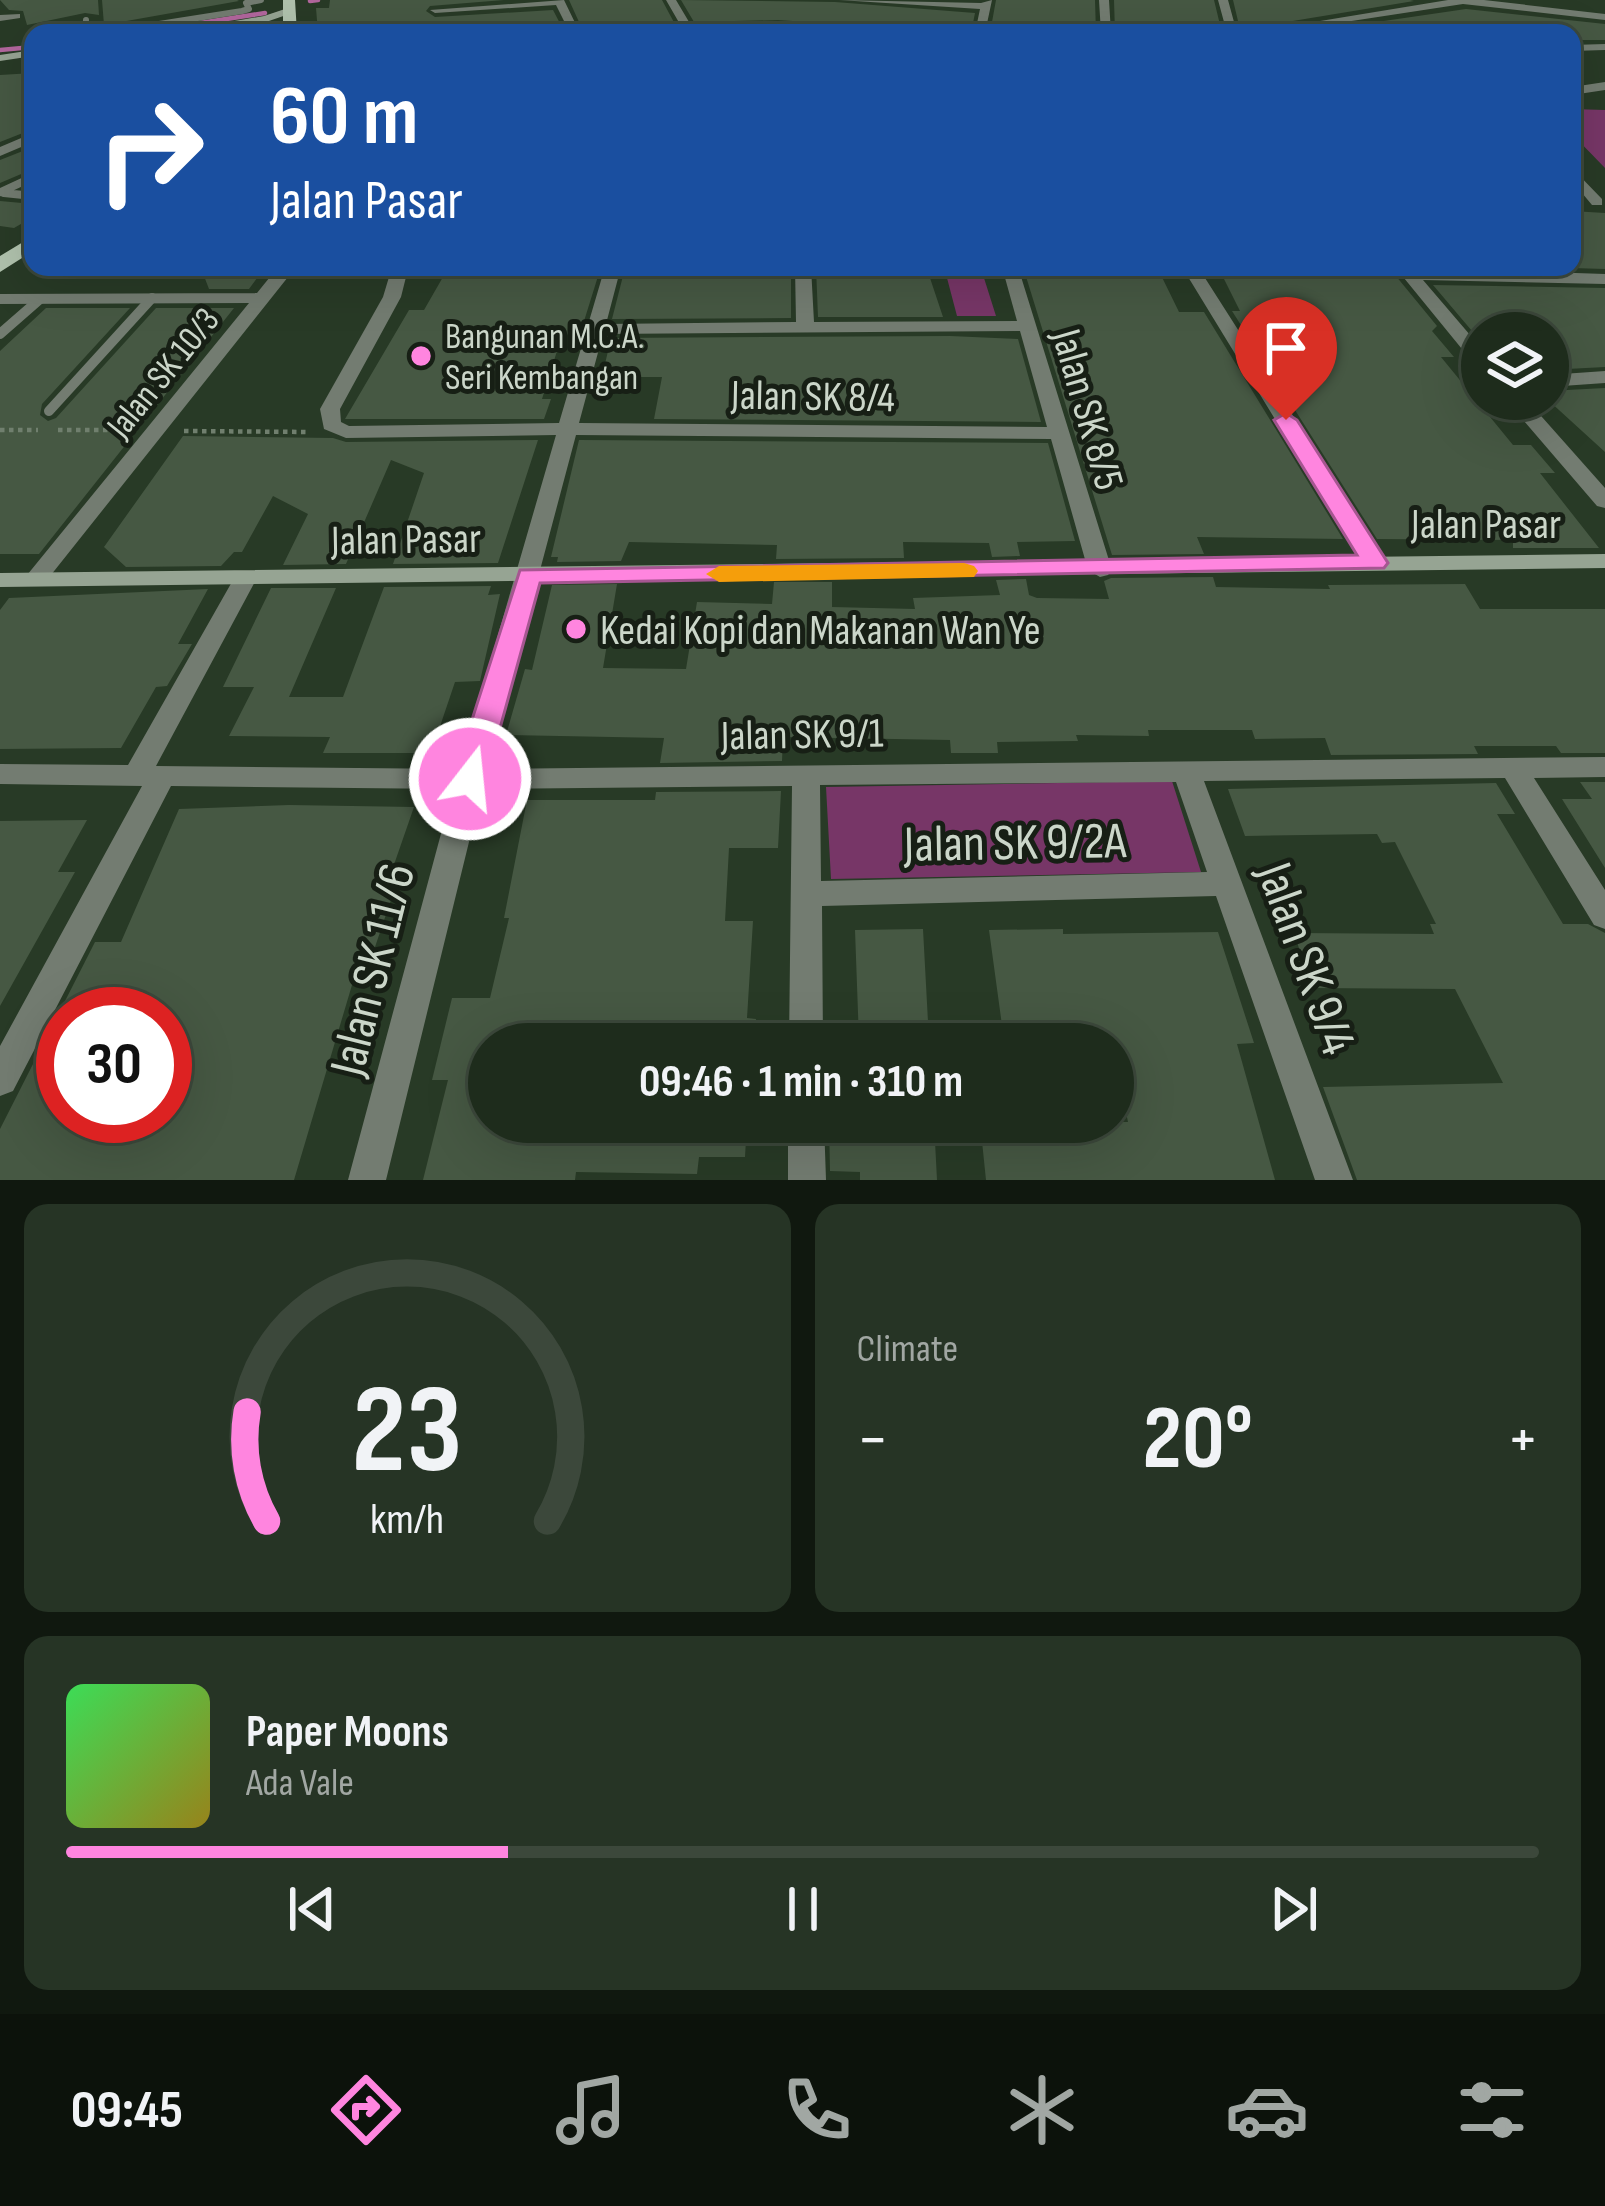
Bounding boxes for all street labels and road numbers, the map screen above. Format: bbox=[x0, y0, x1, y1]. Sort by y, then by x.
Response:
street label: Jalan SK 10/3 bbox=[98, 300, 229, 448]
street label: Jalan SK 8/5 bbox=[1039, 323, 1134, 496]
street label: Jalan SK 8/4 bbox=[730, 371, 895, 424]
street label: Jalan Pasar bbox=[1410, 500, 1561, 551]
street label: Jalan Pasar bbox=[330, 514, 481, 567]
street label: Jalan SK 9/1 bbox=[719, 709, 884, 762]
street label: Jalan SK 9/2A bbox=[902, 811, 1127, 876]
street label: Jalan SK 9/4 bbox=[1243, 854, 1368, 1063]
street label: Jalan SK 11/6 bbox=[317, 857, 429, 1083]

